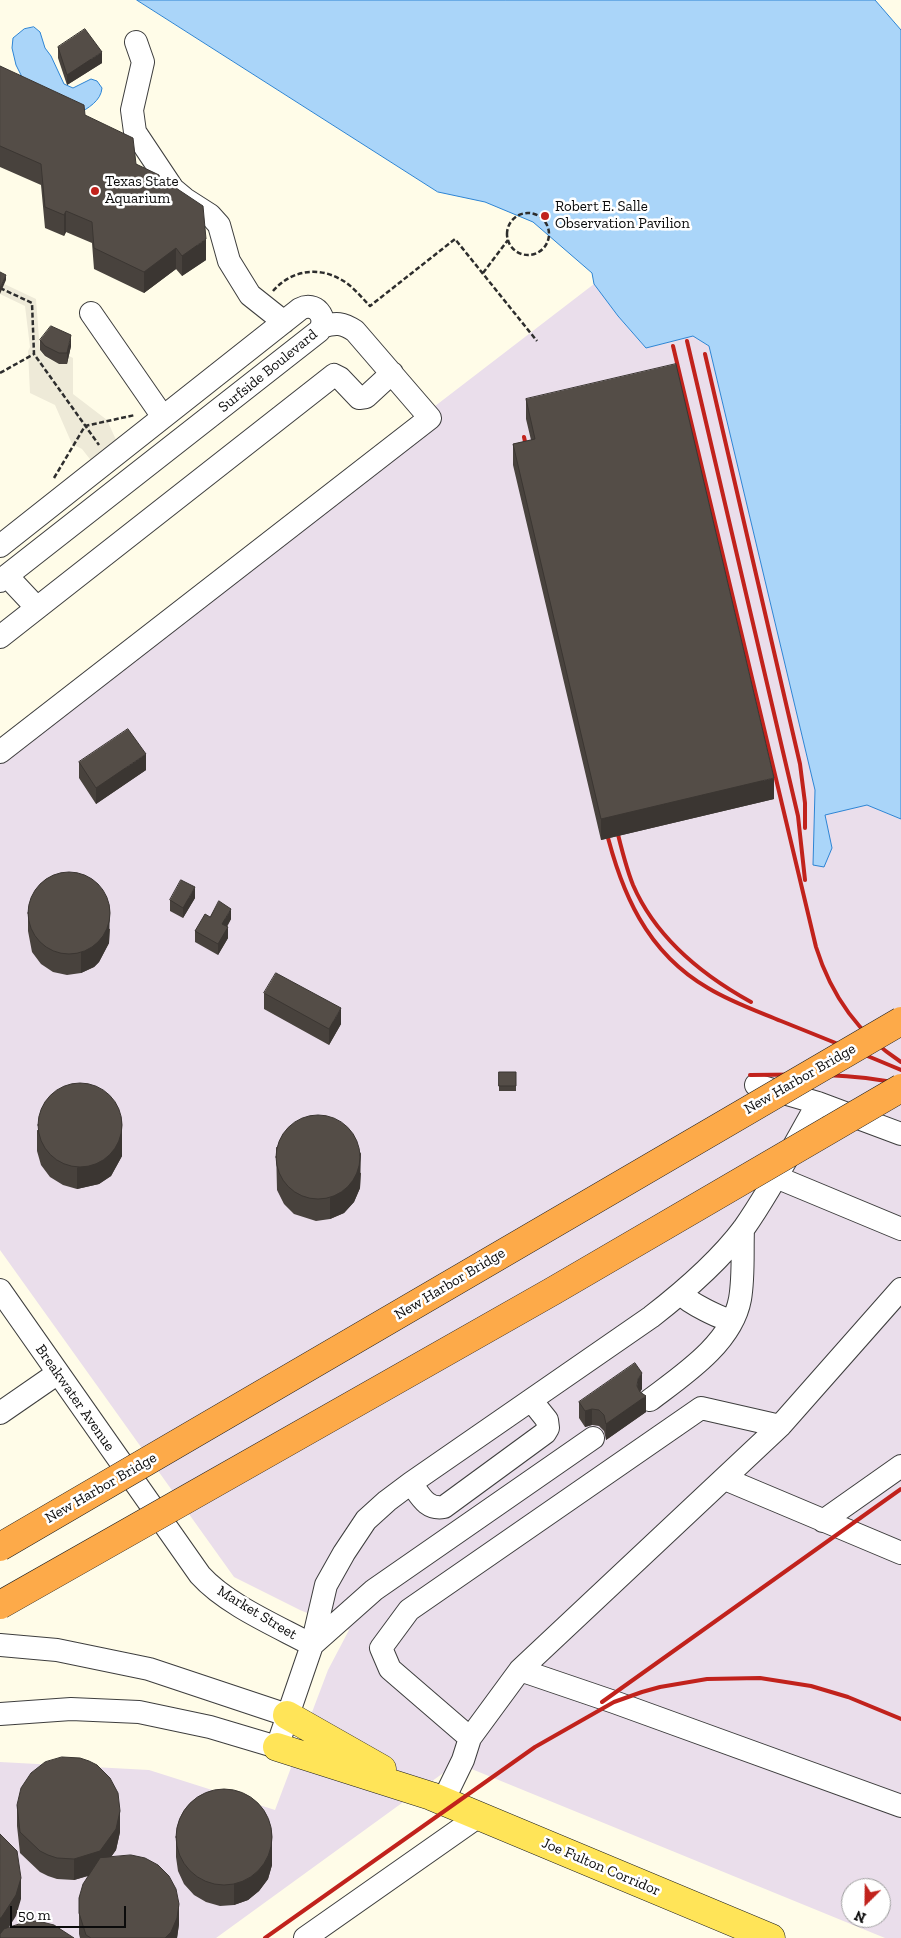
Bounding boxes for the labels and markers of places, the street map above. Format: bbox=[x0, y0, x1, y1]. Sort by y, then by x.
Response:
place label: Texas State Aquarium bbox=[105, 173, 179, 208]
marker: Texas State Aquarium bbox=[89, 185, 101, 197]
place label: Robert E. Salle Observation Pavilion bbox=[555, 198, 690, 233]
marker: Robert E. Salle Observation Pavilion bbox=[539, 210, 551, 222]

